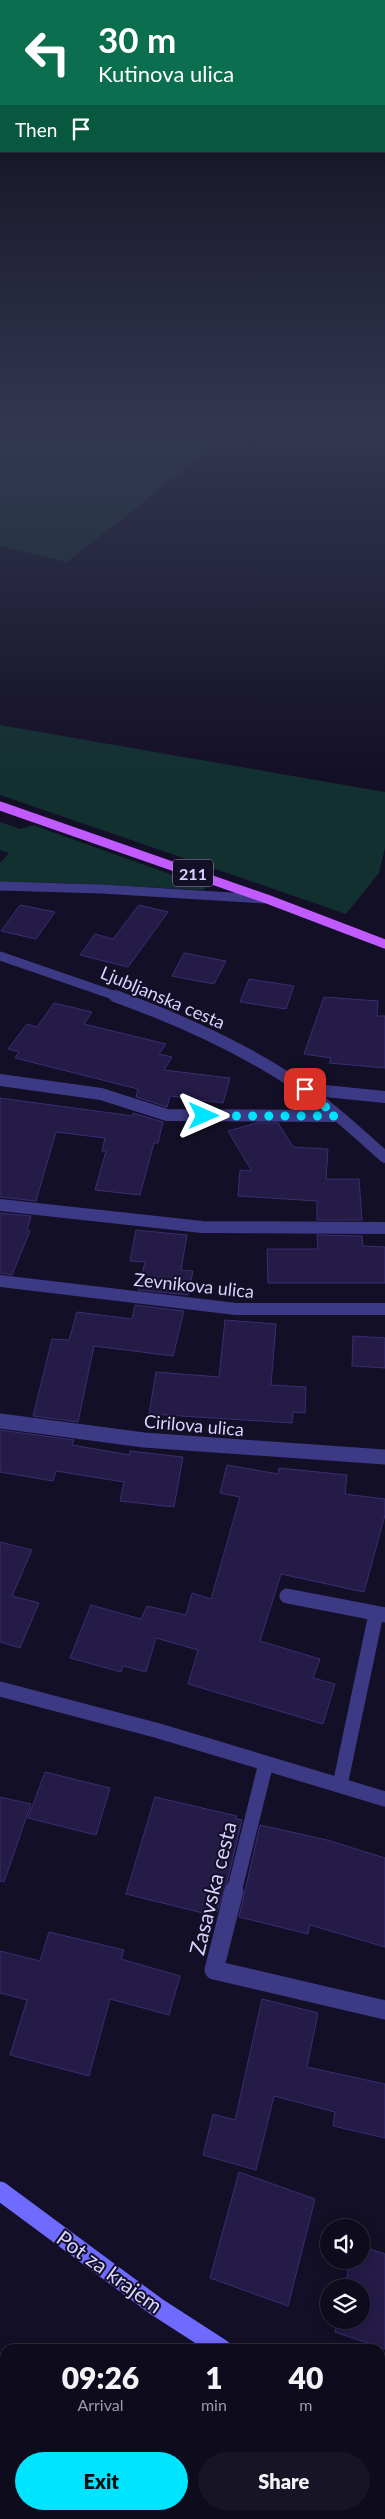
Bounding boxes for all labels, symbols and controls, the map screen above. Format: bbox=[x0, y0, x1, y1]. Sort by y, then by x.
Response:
text: 30 m bbox=[98, 18, 176, 60]
icon: left bbox=[15, 20, 80, 85]
text: Kutinova ulica bbox=[98, 60, 234, 87]
icon: arrive bbox=[67, 115, 95, 143]
text: Then bbox=[15, 118, 57, 141]
road number: 211 bbox=[173, 860, 213, 886]
street label: Ljubljanska cesta bbox=[98, 961, 228, 1033]
pin bbox=[284, 1068, 326, 1110]
icon: arrive bbox=[291, 1075, 319, 1103]
position arrow bbox=[177, 1089, 229, 1141]
street label: Zevnikova ulica bbox=[133, 1268, 255, 1302]
street label: Cirilova ulica bbox=[143, 1410, 245, 1440]
street label: Zasavska cesta bbox=[183, 1819, 241, 1957]
map controls bbox=[320, 2219, 370, 2329]
button: sound bbox=[320, 2219, 370, 2269]
street label: Pot za krajem bbox=[53, 2224, 167, 2318]
button: layers bbox=[320, 2279, 370, 2329]
text: 09:26 bbox=[62, 2359, 139, 2395]
text: 1 bbox=[205, 2359, 223, 2395]
text: 40 bbox=[289, 2359, 323, 2395]
text: Arrival bbox=[77, 2395, 124, 2414]
text: min bbox=[201, 2395, 227, 2414]
text: m bbox=[299, 2395, 313, 2414]
button: Exit bbox=[15, 2452, 188, 2510]
button: Share bbox=[198, 2452, 370, 2510]

